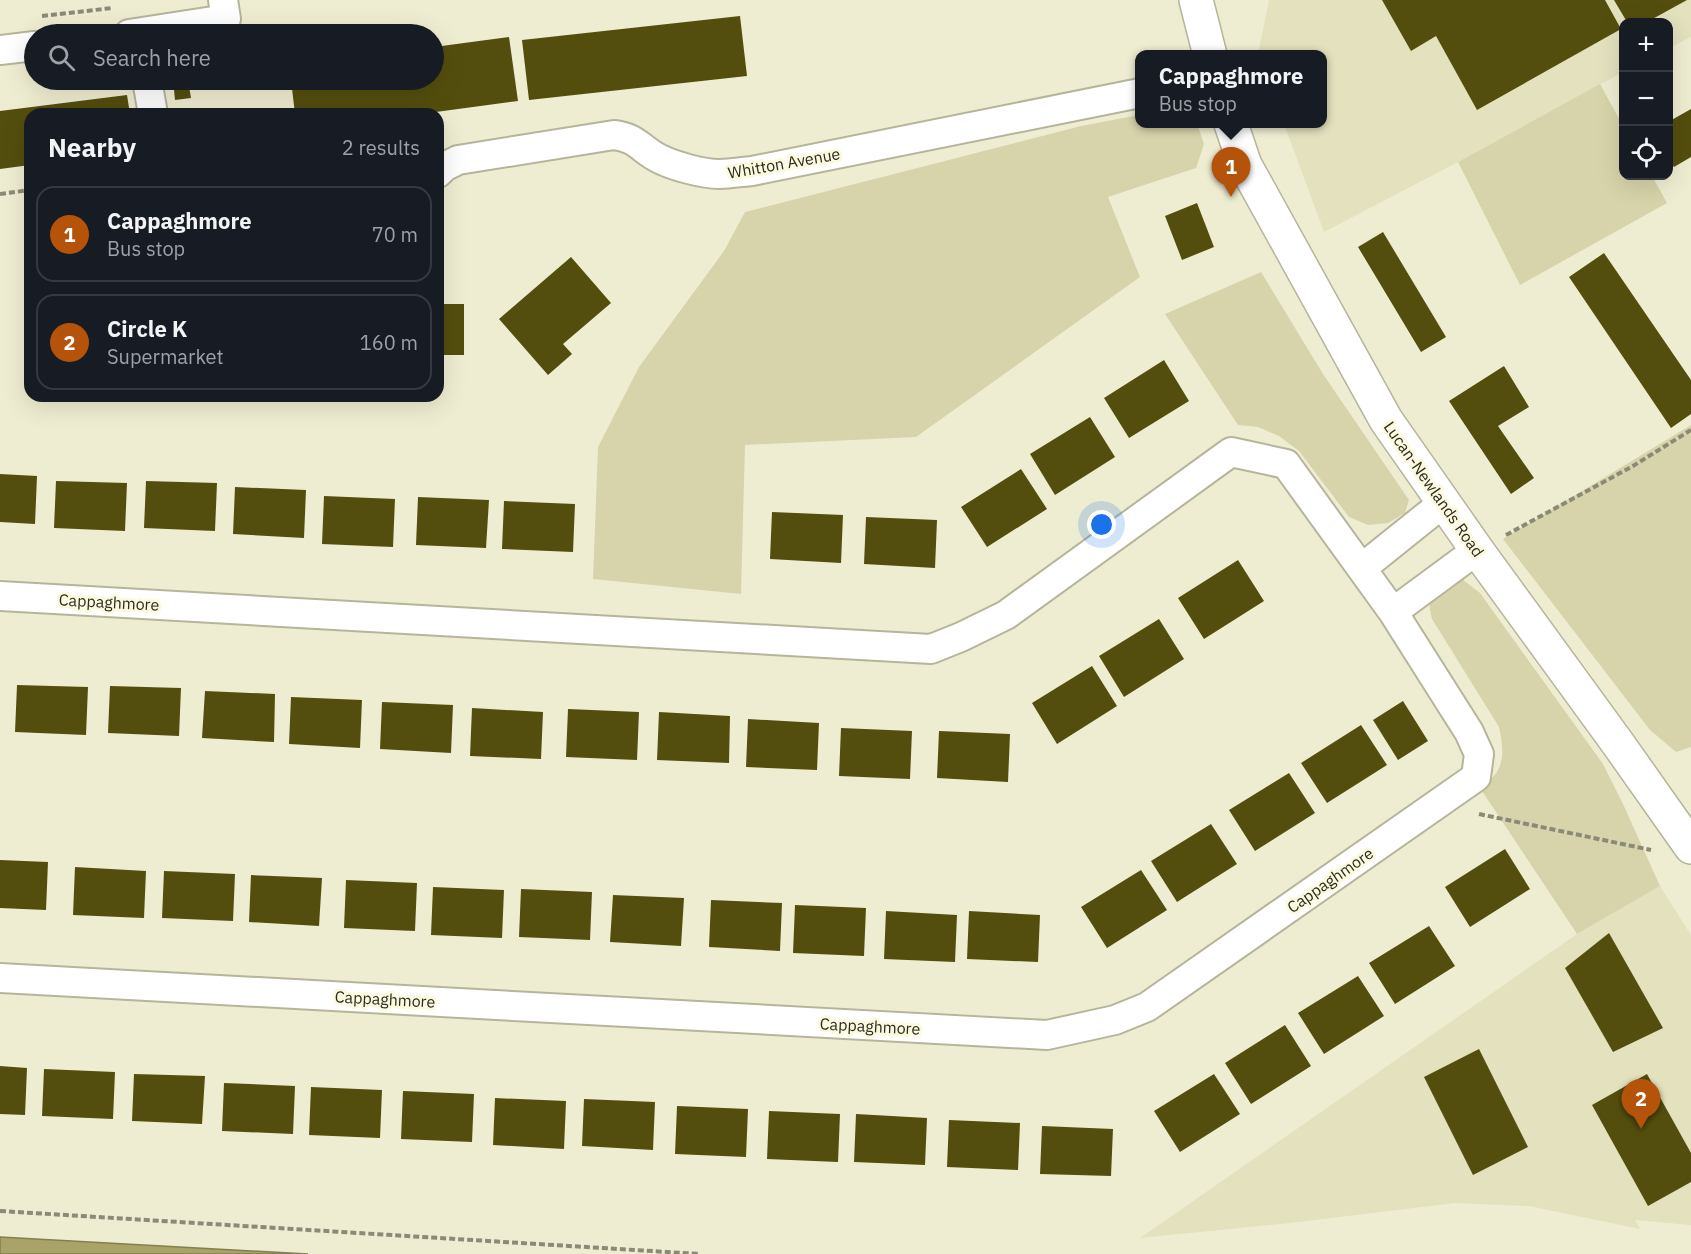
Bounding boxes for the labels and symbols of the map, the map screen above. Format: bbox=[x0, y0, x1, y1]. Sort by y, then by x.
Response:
street label: Whitton Avenue bbox=[726, 143, 842, 183]
pin: 1 bbox=[1212, 148, 1250, 197]
street label: Lucan-Newlands Road bbox=[1380, 417, 1488, 561]
your location bbox=[1087, 510, 1116, 539]
street label: Cappaghmore bbox=[58, 589, 160, 615]
street label: Cappaghmore bbox=[1283, 843, 1377, 917]
street label: Cappaghmore bbox=[334, 986, 436, 1012]
street label: Cappaghmore bbox=[819, 1013, 921, 1039]
pin: 2 bbox=[1622, 1080, 1660, 1129]

